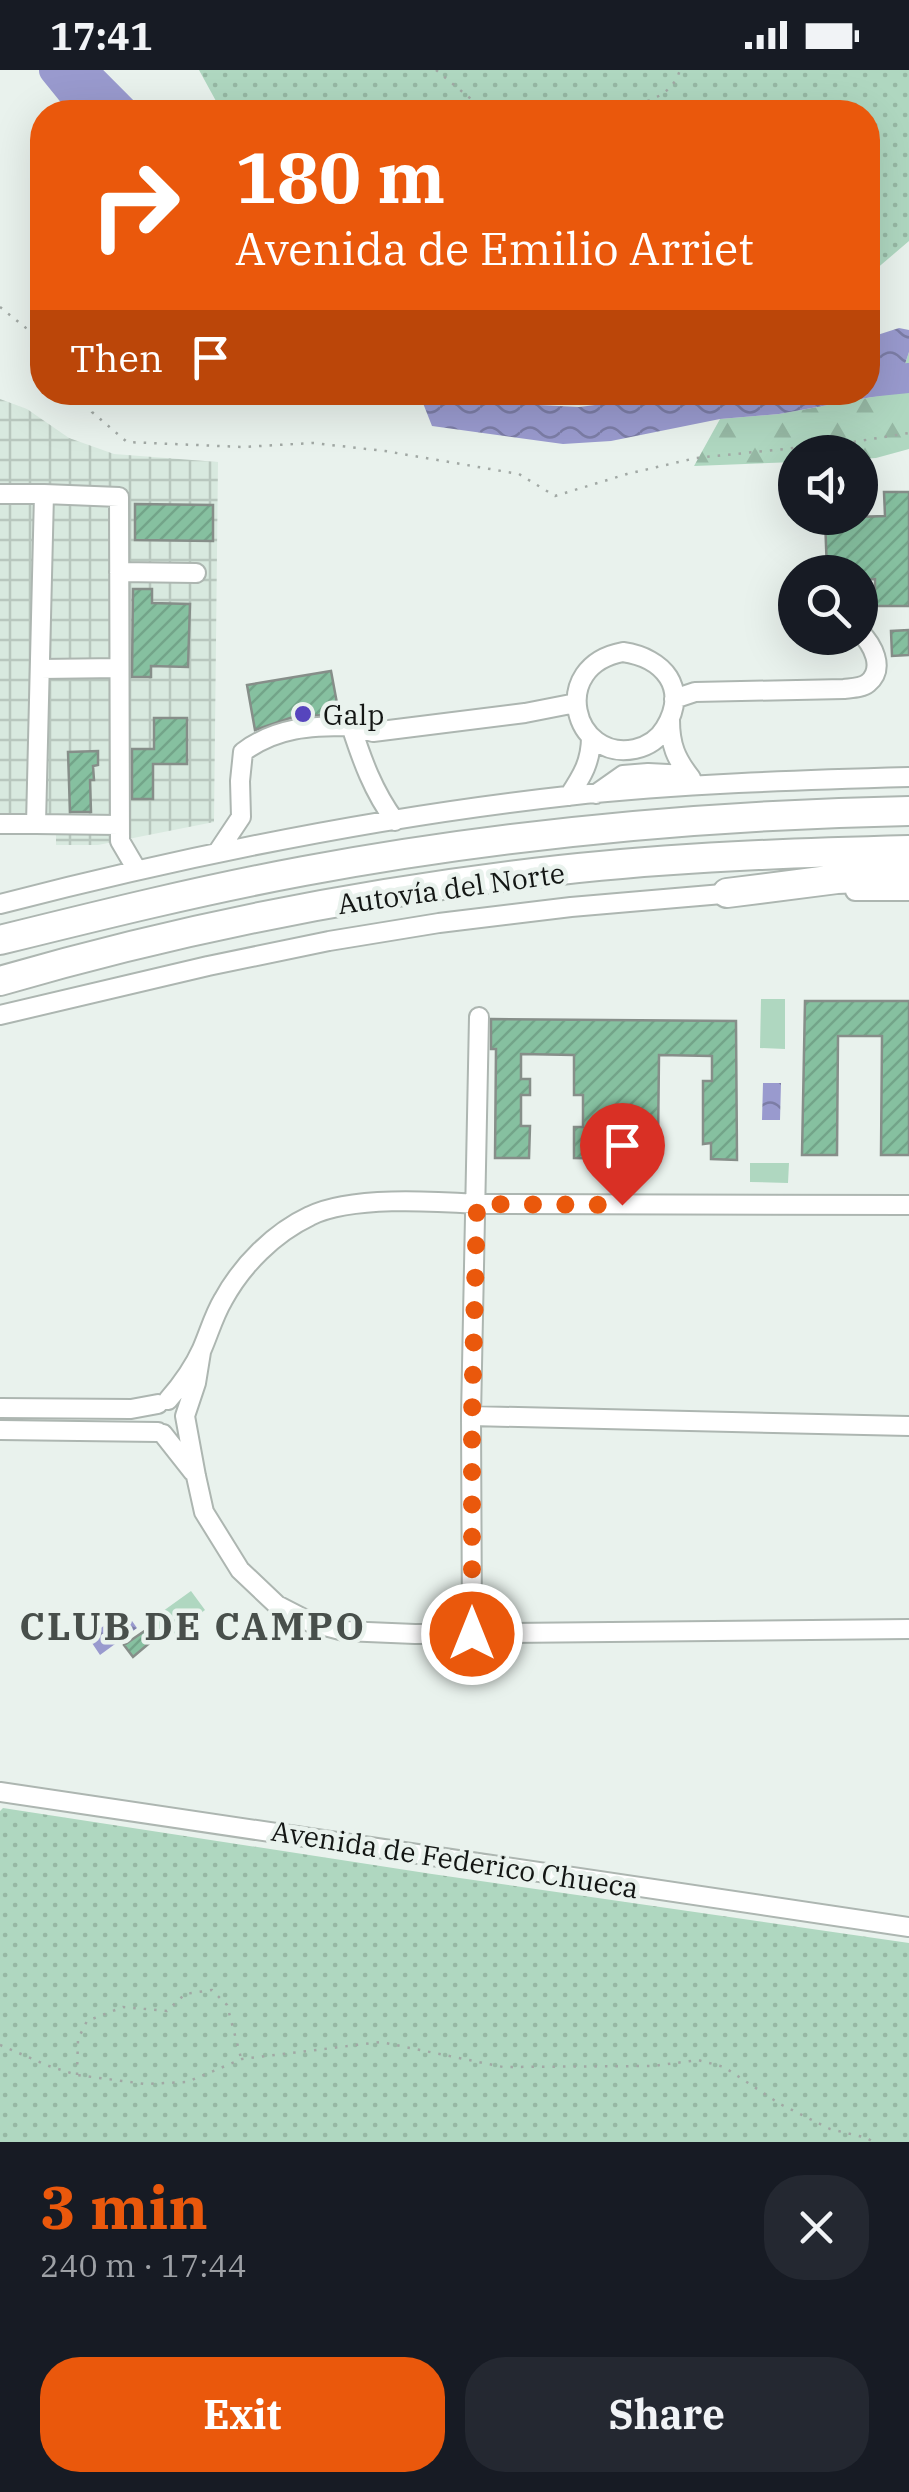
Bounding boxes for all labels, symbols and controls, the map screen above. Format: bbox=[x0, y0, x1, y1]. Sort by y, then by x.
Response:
text: 17:41 bbox=[50, 11, 153, 60]
text: 180 m bbox=[235, 131, 445, 222]
icon: right bbox=[70, 140, 200, 270]
text: Avenida de Emilio Arriet bbox=[235, 219, 754, 277]
icon: arrive bbox=[183, 330, 238, 385]
text: Then bbox=[70, 333, 163, 382]
map controls bbox=[778, 435, 878, 655]
button: sound bbox=[778, 435, 878, 535]
button: search bbox=[778, 555, 878, 655]
place label: Galp bbox=[323, 696, 384, 733]
marker: Galp bbox=[292, 703, 314, 725]
street label: Autovía del Norte bbox=[335, 854, 567, 922]
pin bbox=[580, 1103, 665, 1206]
icon: arrive bbox=[595, 1118, 650, 1173]
position arrow bbox=[420, 1582, 524, 1686]
district label: CLUB DE CAMPO bbox=[19, 1601, 367, 1650]
street label: Avenida de Federico Chueca bbox=[269, 1812, 641, 1906]
text: 3 min bbox=[40, 2167, 208, 2246]
button: close bbox=[764, 2175, 869, 2280]
text: 240 m · 17:44 bbox=[40, 2244, 247, 2286]
button: Exit bbox=[40, 2357, 445, 2472]
button: Share bbox=[465, 2357, 869, 2472]

